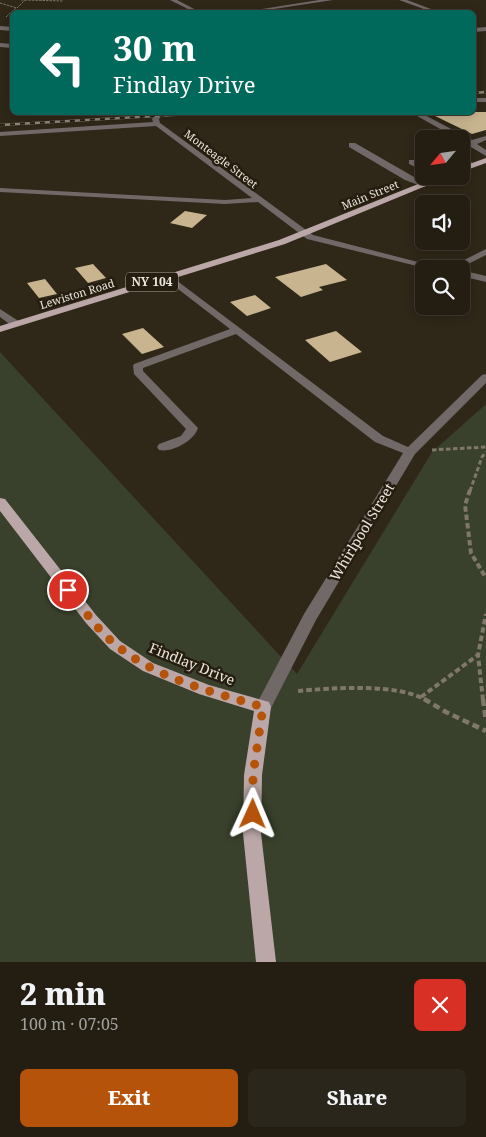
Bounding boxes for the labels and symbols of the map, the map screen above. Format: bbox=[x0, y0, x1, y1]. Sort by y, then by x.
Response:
street label: Monteagle Street bbox=[181, 126, 261, 191]
north arrow bbox=[415, 130, 470, 185]
street label: Main Street bbox=[339, 176, 401, 213]
road number: NY 104 bbox=[126, 272, 178, 292]
street label: Lewiston Road bbox=[38, 275, 116, 312]
street label: Whirlpool Street bbox=[325, 479, 398, 584]
pin bbox=[47, 569, 89, 611]
street label: Findlay Drive bbox=[147, 638, 238, 689]
position arrow bbox=[226, 787, 278, 839]

